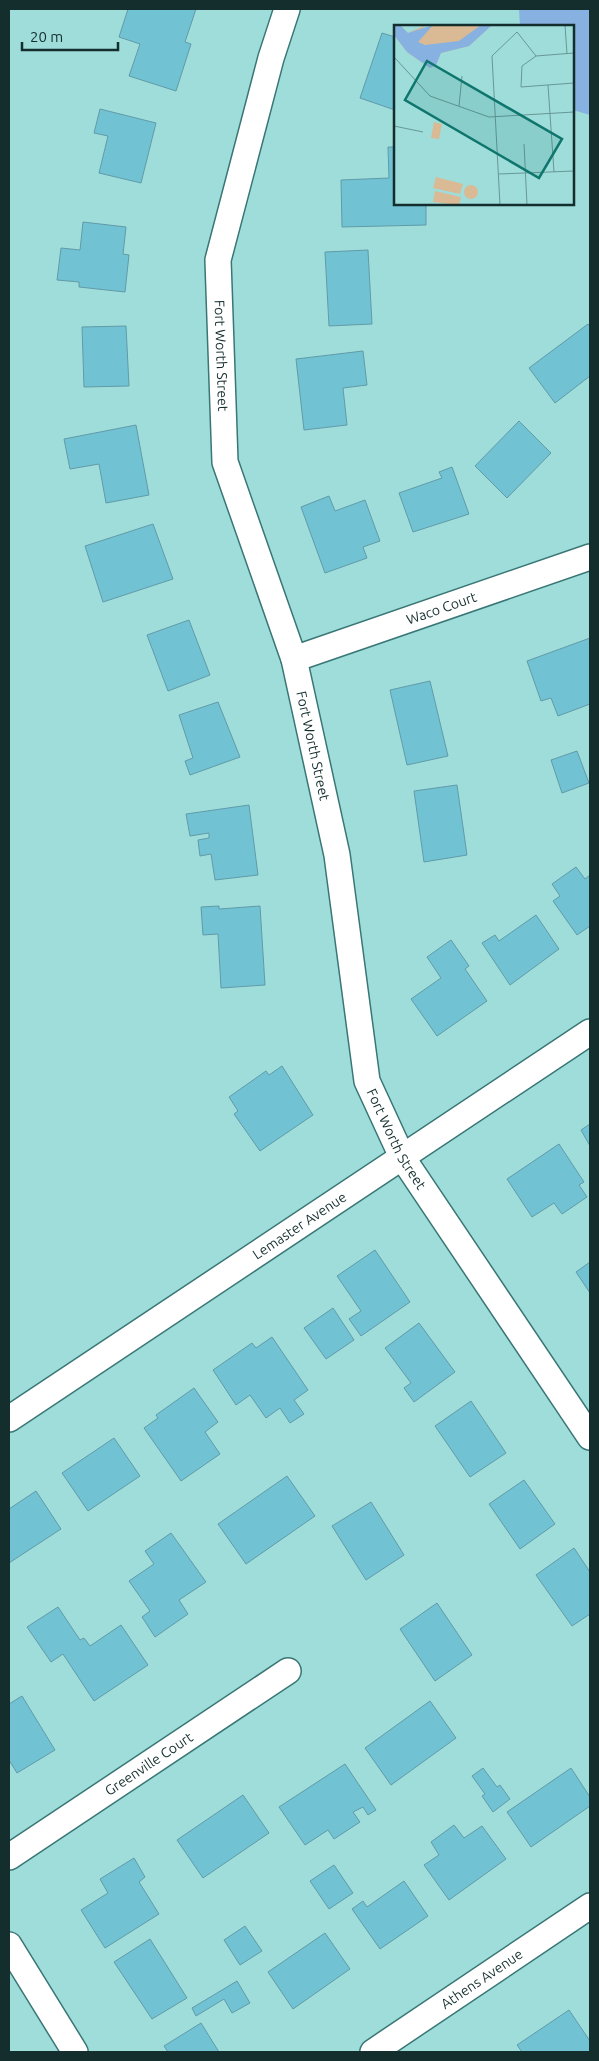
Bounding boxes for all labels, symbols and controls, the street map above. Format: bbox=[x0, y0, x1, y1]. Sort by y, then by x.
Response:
scale bar bbox=[22, 20, 119, 52]
inset map bbox=[394, 25, 574, 205]
text: 20 m bbox=[30, 28, 63, 45]
street label: Fort Worth Street bbox=[211, 299, 231, 412]
street label: Waco Court bbox=[404, 589, 479, 628]
street label: Fort Worth Street bbox=[293, 689, 333, 802]
street label: Fort Worth Street bbox=[364, 1086, 430, 1193]
street label: Lemaster Avenue bbox=[250, 1189, 349, 1262]
street label: Greenville Court bbox=[102, 1729, 196, 1799]
street label: Athens Avenue bbox=[438, 1946, 526, 2012]

